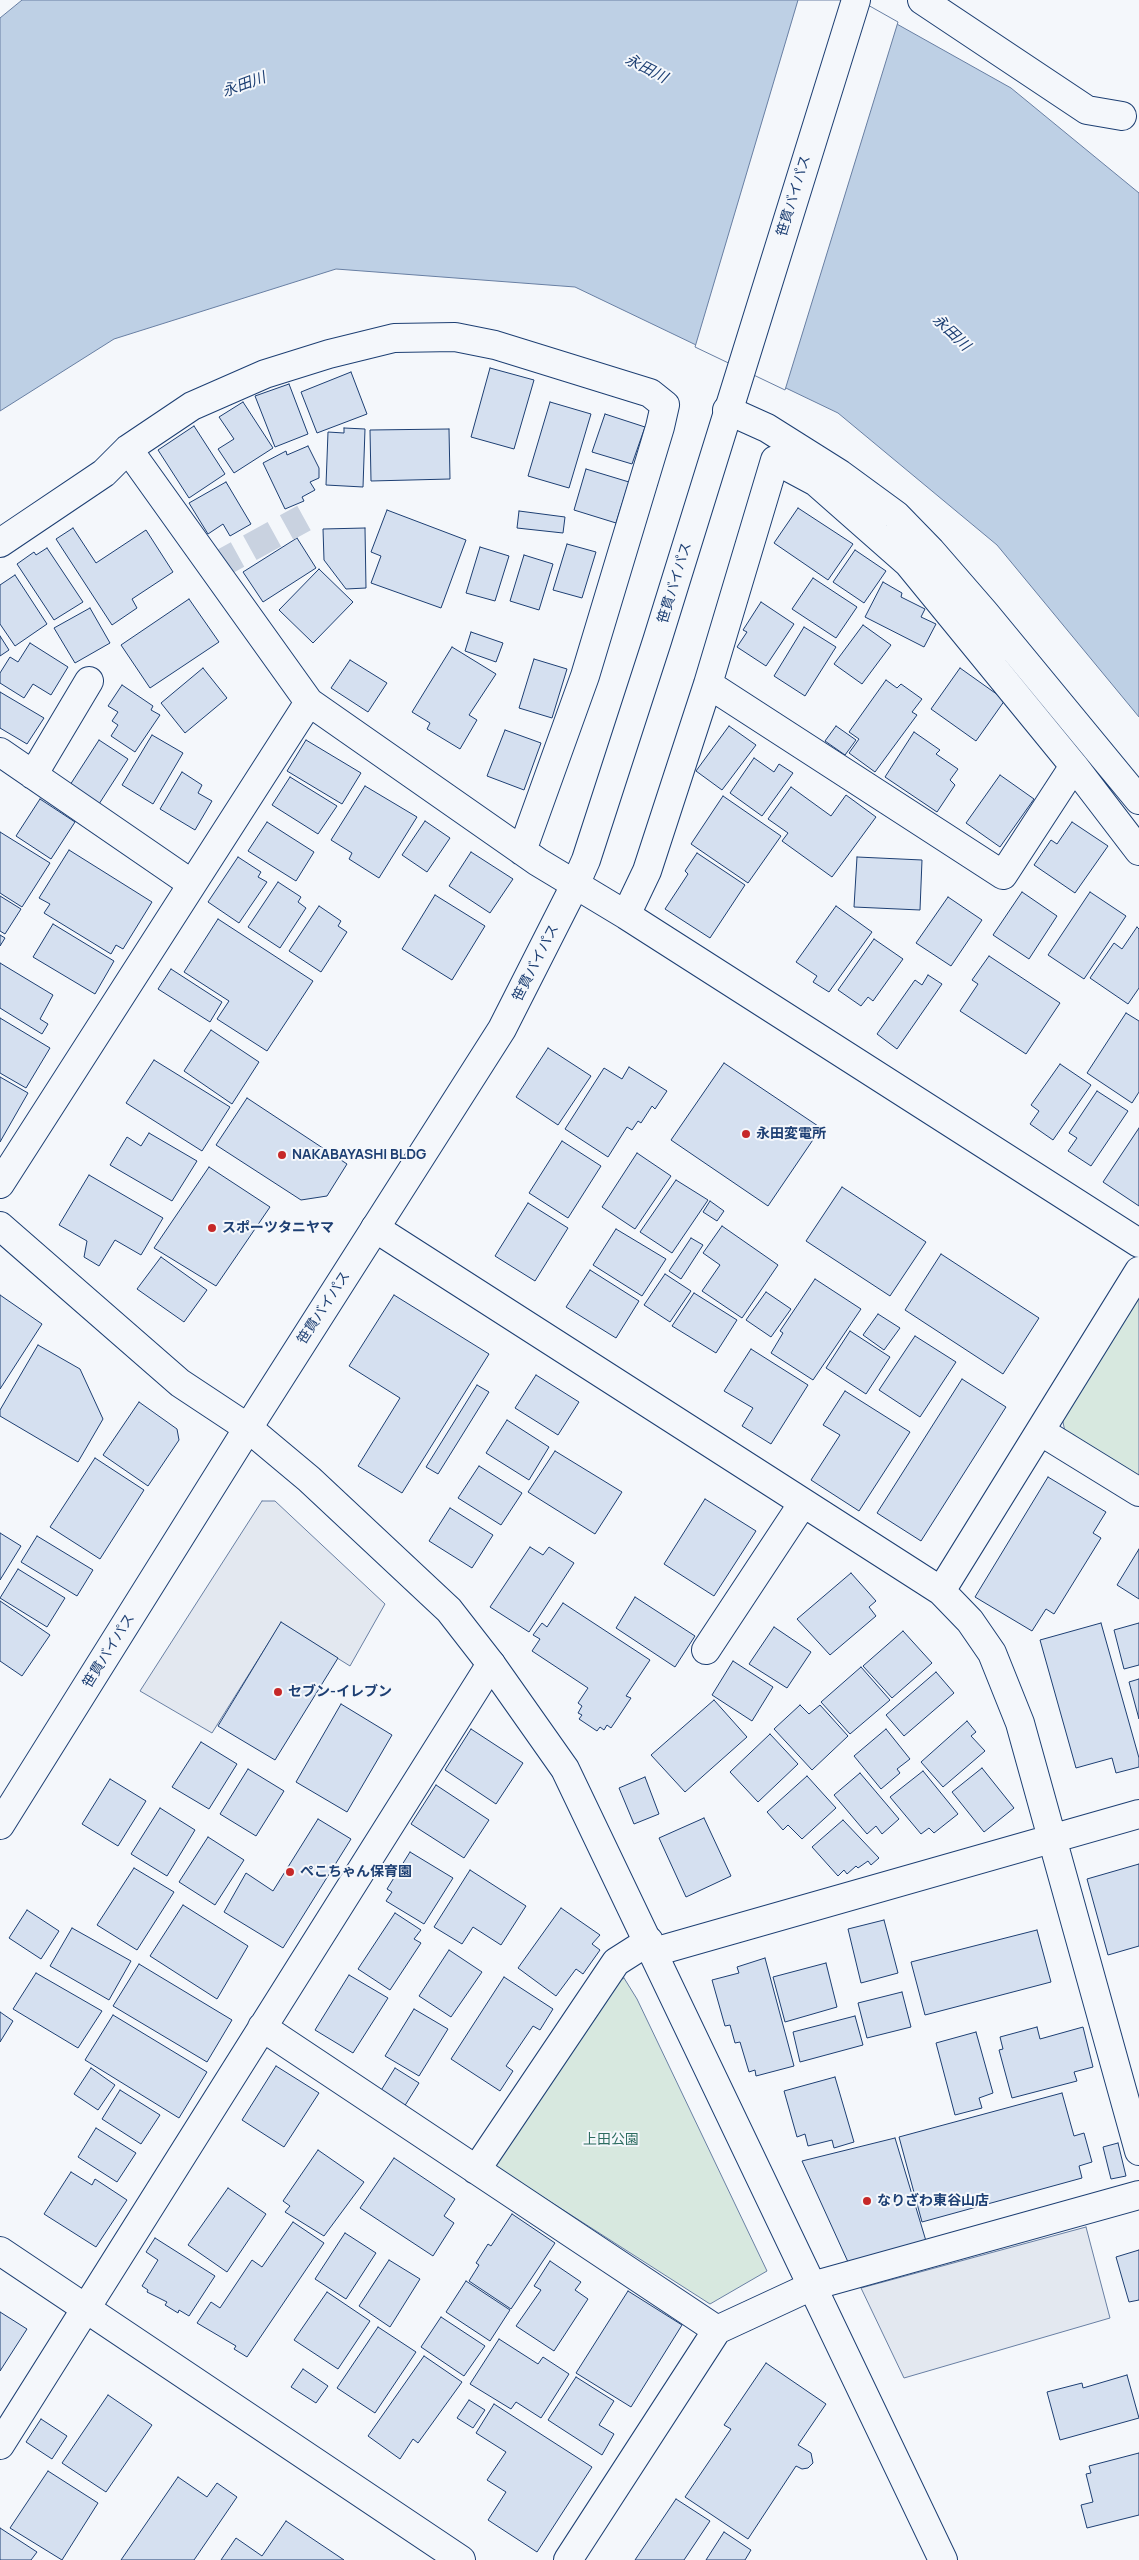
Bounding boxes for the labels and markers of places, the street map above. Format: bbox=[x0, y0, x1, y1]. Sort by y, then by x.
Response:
place label: 永田変電所 bbox=[756, 1126, 826, 1142]
marker: 永田変電所 bbox=[740, 1128, 752, 1140]
place label: NAKABAYASHI BLDG bbox=[292, 1147, 426, 1163]
marker: NAKABAYASHI BLDG bbox=[276, 1149, 288, 1161]
place label: スポーツタニヤマ bbox=[222, 1220, 334, 1236]
marker: スポーツタニヤマ bbox=[206, 1222, 218, 1234]
place label: セブン-イレブン bbox=[288, 1684, 392, 1700]
marker: セブン-イレブン bbox=[272, 1686, 284, 1698]
place label: ぺこちゃん保育園 bbox=[300, 1864, 412, 1880]
marker: ぺこちゃん保育園 bbox=[284, 1866, 296, 1878]
place label: なりざわ東谷山店 bbox=[877, 2193, 989, 2209]
marker: なりざわ東谷山店 bbox=[861, 2195, 873, 2207]

